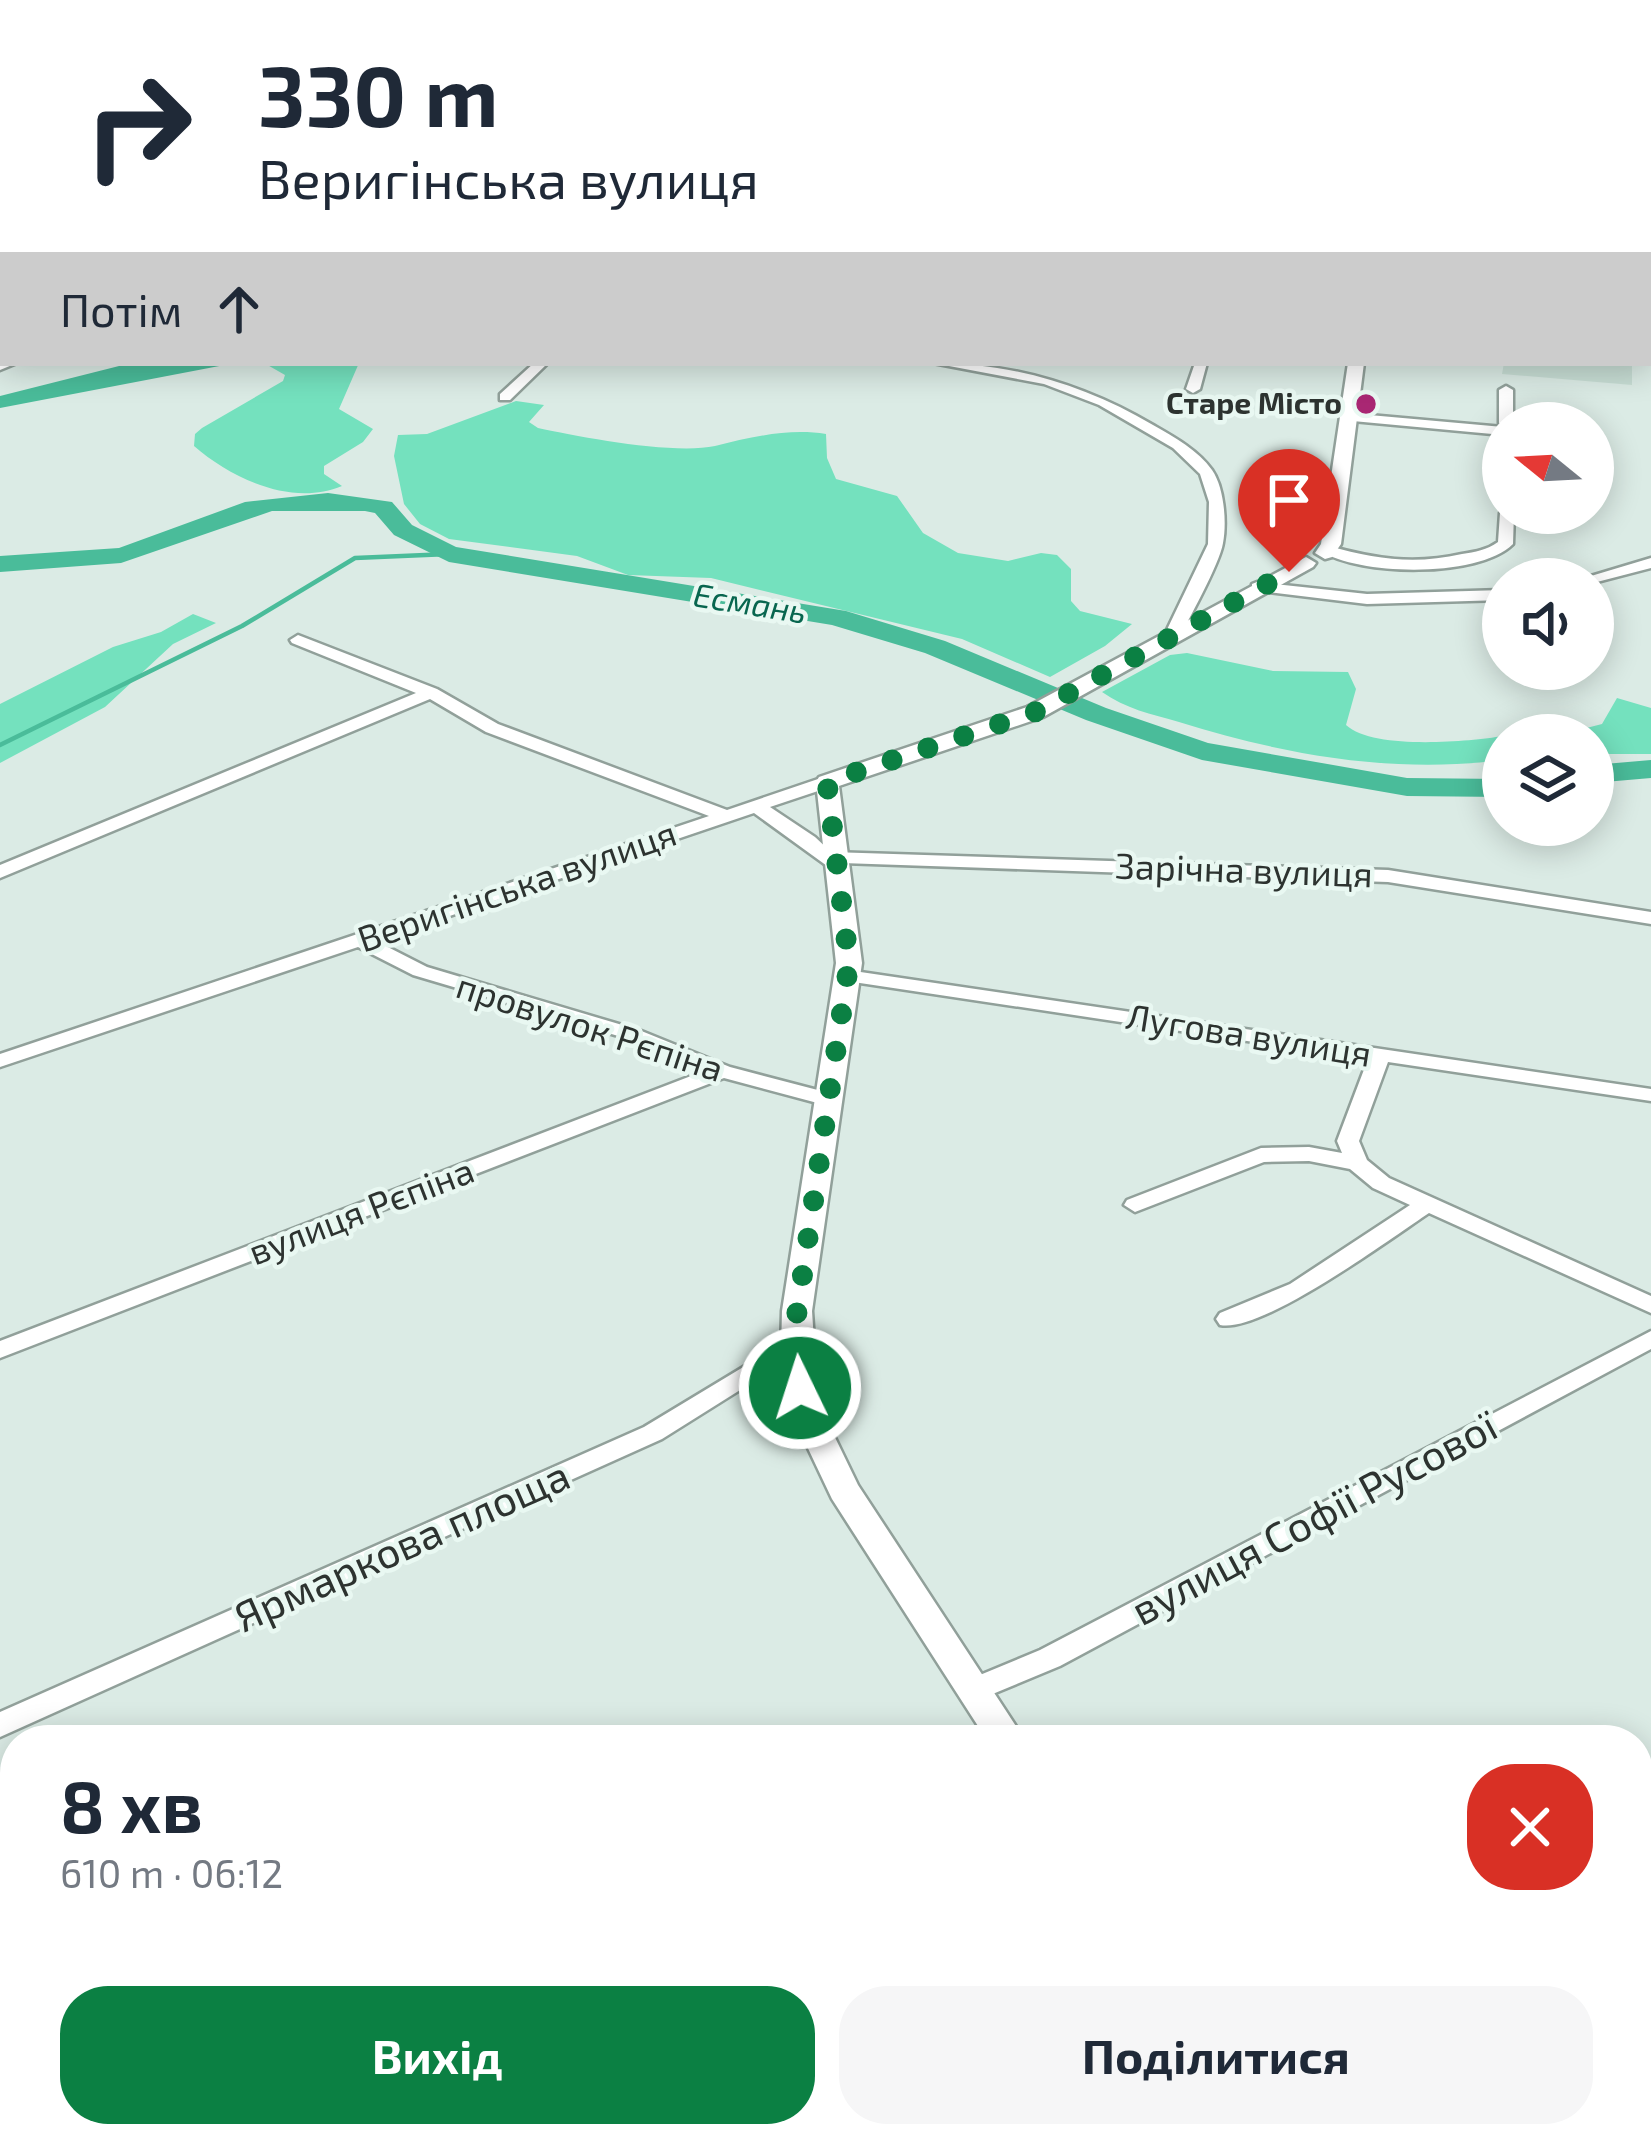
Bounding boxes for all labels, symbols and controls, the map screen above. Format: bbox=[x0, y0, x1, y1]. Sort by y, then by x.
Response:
text: 330 m bbox=[258, 43, 498, 144]
icon: right bbox=[60, 48, 216, 204]
text: Веригінська вулиця bbox=[258, 145, 759, 210]
icon: ahead bbox=[206, 276, 272, 342]
text: Потім bbox=[60, 282, 182, 336]
place label: Старе Місто bbox=[1166, 384, 1342, 420]
marker: Старе Місто bbox=[1353, 391, 1379, 417]
north arrow bbox=[1482, 402, 1614, 534]
map controls bbox=[1482, 402, 1614, 846]
pin bbox=[1238, 449, 1340, 572]
icon: arrive bbox=[1256, 467, 1322, 533]
button: sound bbox=[1482, 558, 1614, 690]
water label: Есмань bbox=[691, 573, 810, 631]
button: layers bbox=[1482, 714, 1614, 846]
street label: Веригінська вулиця bbox=[352, 810, 682, 960]
street label: Зарічна вулиця bbox=[1115, 843, 1374, 895]
street label: провулок Рєпіна bbox=[451, 962, 729, 1090]
street label: Лугова вулиця bbox=[1124, 993, 1375, 1075]
street label: вулиця Рєпіна bbox=[242, 1147, 480, 1273]
position arrow bbox=[737, 1325, 863, 1451]
street label: вулиця Софії Русової bbox=[1122, 1399, 1505, 1635]
street label: Ярмаркова площа bbox=[226, 1448, 576, 1640]
text: 8 хв bbox=[60, 1761, 203, 1847]
button: close bbox=[1467, 1764, 1593, 1890]
text: 610 m · 06:12 bbox=[60, 1849, 283, 1896]
button: Вихід bbox=[60, 1986, 815, 2124]
button: Поділитися bbox=[839, 1986, 1593, 2124]

